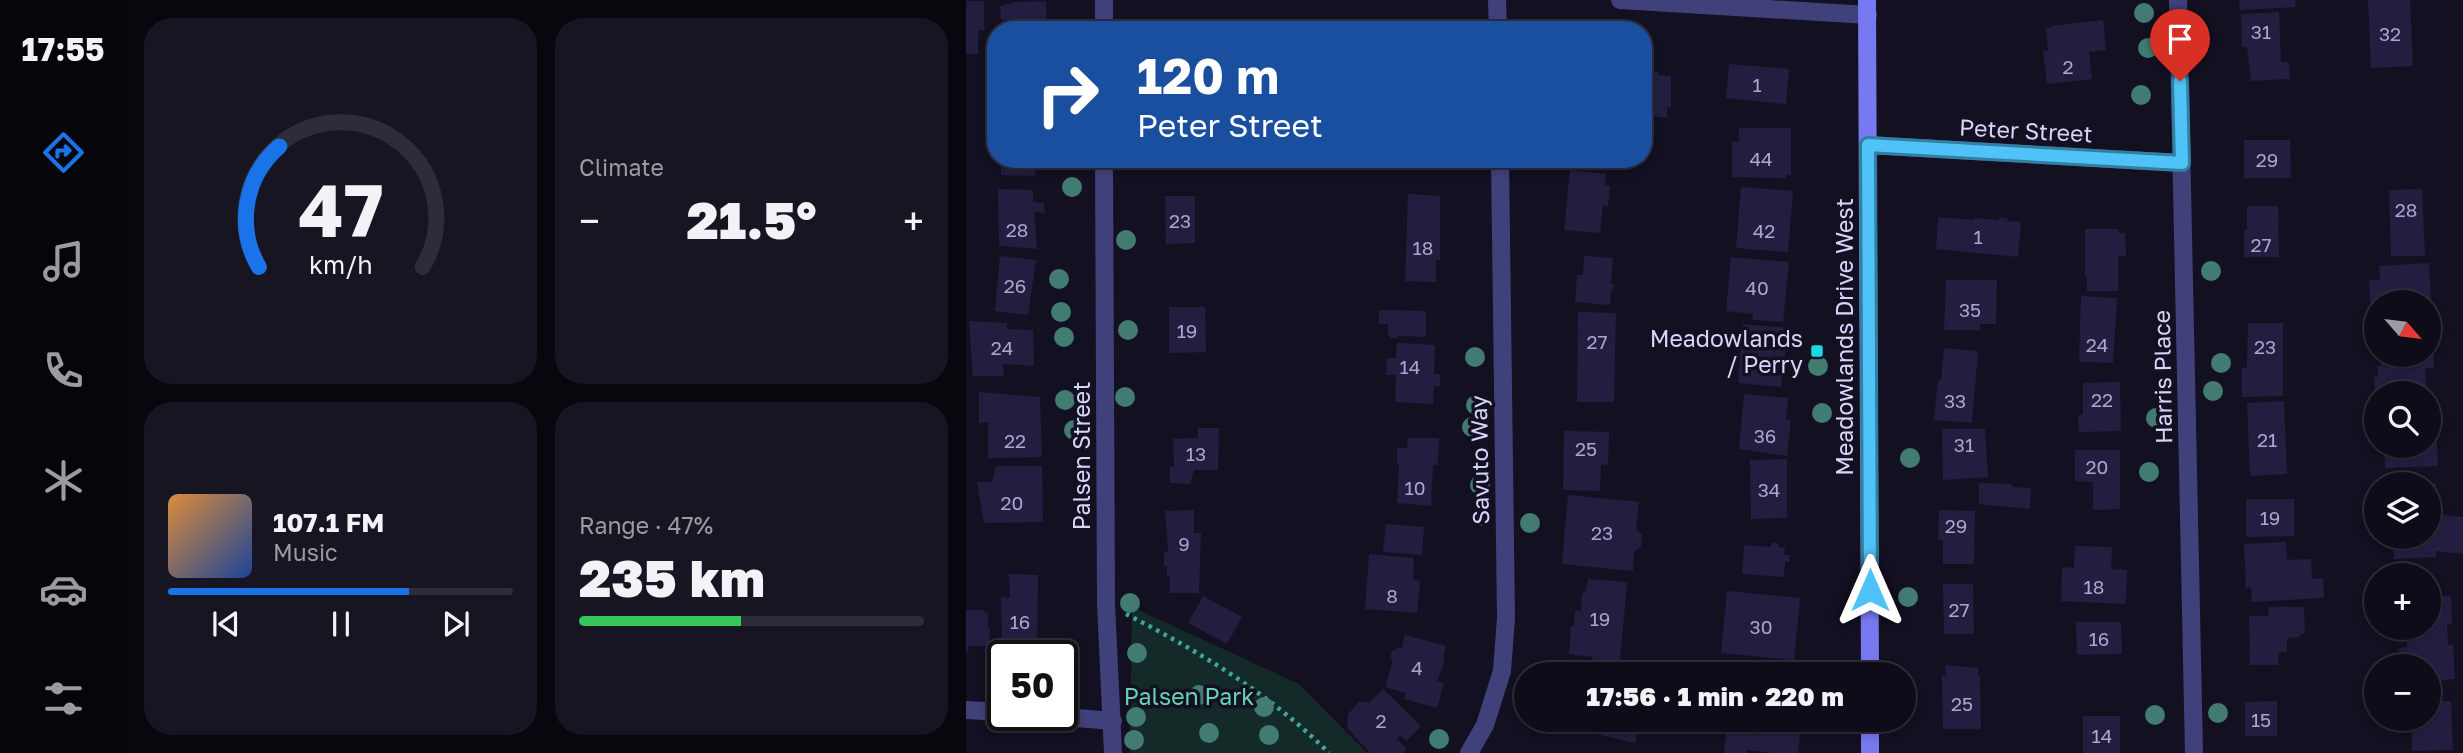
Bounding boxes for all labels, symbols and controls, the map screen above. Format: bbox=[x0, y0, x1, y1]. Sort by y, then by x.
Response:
pin bbox=[2150, 9, 2210, 81]
icon: arrive bbox=[2161, 20, 2199, 58]
house number: 31 bbox=[2251, 20, 2271, 43]
house number: 32 bbox=[2379, 22, 2401, 45]
text: 17:55 bbox=[21, 30, 105, 68]
text: 120 m bbox=[1137, 46, 1279, 105]
icon: right bbox=[1022, 49, 1113, 140]
house number: 2 bbox=[2062, 55, 2074, 78]
house number: 1 bbox=[1752, 73, 1762, 96]
text: Peter Street bbox=[1137, 106, 1323, 144]
street label: Peter Street bbox=[1959, 113, 2093, 147]
icon: directions bbox=[39, 128, 88, 177]
house number: 44 bbox=[1749, 147, 1773, 170]
house number: 29 bbox=[2256, 148, 2278, 171]
text: Climate bbox=[579, 153, 664, 181]
text: 47 bbox=[298, 166, 383, 253]
text: 21.5° bbox=[687, 188, 816, 250]
text: − bbox=[579, 198, 600, 243]
text: + bbox=[903, 198, 924, 243]
street label: Meadowlands Drive West bbox=[1830, 198, 1858, 476]
house number: 28 bbox=[2395, 198, 2417, 221]
house number: 23 bbox=[1169, 209, 1191, 232]
house number: 28 bbox=[1006, 218, 1028, 241]
house number: 42 bbox=[1753, 219, 1775, 242]
house number: 1 bbox=[1973, 225, 1983, 248]
house number: 27 bbox=[2250, 233, 2272, 256]
house number: 18 bbox=[1413, 236, 1433, 259]
icon: music bbox=[39, 237, 88, 286]
text: km/h bbox=[309, 249, 372, 280]
house number: 26 bbox=[1004, 274, 1026, 297]
house number: 40 bbox=[1745, 276, 1769, 299]
north arrow bbox=[2364, 290, 2441, 368]
map controls bbox=[2364, 290, 2441, 731]
house number: 35 bbox=[1959, 298, 1981, 321]
street label: Harris Place bbox=[2147, 310, 2177, 444]
house number: 19 bbox=[1177, 319, 1197, 342]
place label: Meadowlands / Perry bbox=[1650, 324, 1803, 378]
house number: 27 bbox=[1586, 330, 1608, 353]
house number: 24 bbox=[2086, 333, 2108, 356]
house number: 23 bbox=[2254, 335, 2276, 358]
house number: 24 bbox=[991, 336, 1013, 359]
marker: Meadowlands / Perry bbox=[1809, 343, 1825, 359]
icon: phone bbox=[39, 346, 88, 395]
house number: 14 bbox=[1400, 355, 1420, 378]
button: search bbox=[2364, 381, 2441, 458]
street label: Palsen Street bbox=[1067, 382, 1095, 530]
house number: 22 bbox=[2091, 388, 2113, 411]
house number: 33 bbox=[1944, 389, 1966, 412]
street label: Savuto Way bbox=[1464, 395, 1494, 525]
house number: 36 bbox=[1754, 424, 1776, 447]
house number: 21 bbox=[2257, 428, 2277, 451]
house number: 22 bbox=[1004, 429, 1026, 452]
house number: 31 bbox=[1954, 433, 1974, 456]
house number: 25 bbox=[1575, 437, 1597, 460]
house number: 13 bbox=[1186, 442, 1206, 465]
house number: 20 bbox=[2086, 455, 2108, 478]
icon: climate bbox=[39, 456, 88, 505]
button: layers bbox=[2364, 472, 2441, 549]
house number: 10 bbox=[1405, 476, 1426, 499]
house number: 34 bbox=[1758, 478, 1780, 501]
house number: 20 bbox=[1001, 491, 1023, 514]
house number: 19 bbox=[2260, 506, 2280, 529]
text: 107.1 FM bbox=[273, 507, 384, 538]
text: Range · 47% bbox=[579, 511, 713, 539]
house number: 29 bbox=[1945, 514, 1967, 537]
house number: 23 bbox=[1591, 521, 1613, 544]
house number: 9 bbox=[1178, 532, 1190, 555]
text: Music bbox=[273, 538, 338, 566]
text: 235 km bbox=[579, 546, 765, 608]
position arrow bbox=[1833, 553, 1907, 627]
button: + bbox=[2364, 563, 2441, 640]
icon: car bbox=[39, 565, 88, 614]
house number: 18 bbox=[2084, 575, 2104, 598]
house number: 8 bbox=[1386, 584, 1398, 607]
house number: 27 bbox=[1948, 598, 1970, 621]
icon: previous bbox=[207, 605, 245, 643]
icon: pause bbox=[322, 605, 360, 643]
icon: next bbox=[437, 605, 475, 643]
house number: 19 bbox=[1590, 607, 1610, 630]
house number: 16 bbox=[1010, 610, 1030, 633]
house number: 30 bbox=[1750, 615, 1772, 638]
house number: 16 bbox=[2089, 627, 2109, 650]
speed limit sign: 50 bbox=[987, 640, 1078, 731]
button: − bbox=[2364, 654, 2441, 731]
house number: 4 bbox=[1411, 656, 1423, 679]
icon: filters bbox=[39, 674, 88, 723]
text: 17:56 · 1 min · 220 m bbox=[1586, 681, 1844, 712]
park label: Palsen Park bbox=[1124, 682, 1254, 710]
house number: 25 bbox=[1951, 692, 1973, 715]
house number: 15 bbox=[2251, 708, 2271, 731]
house number: 2 bbox=[1375, 709, 1387, 732]
house number: 14 bbox=[2092, 724, 2112, 747]

